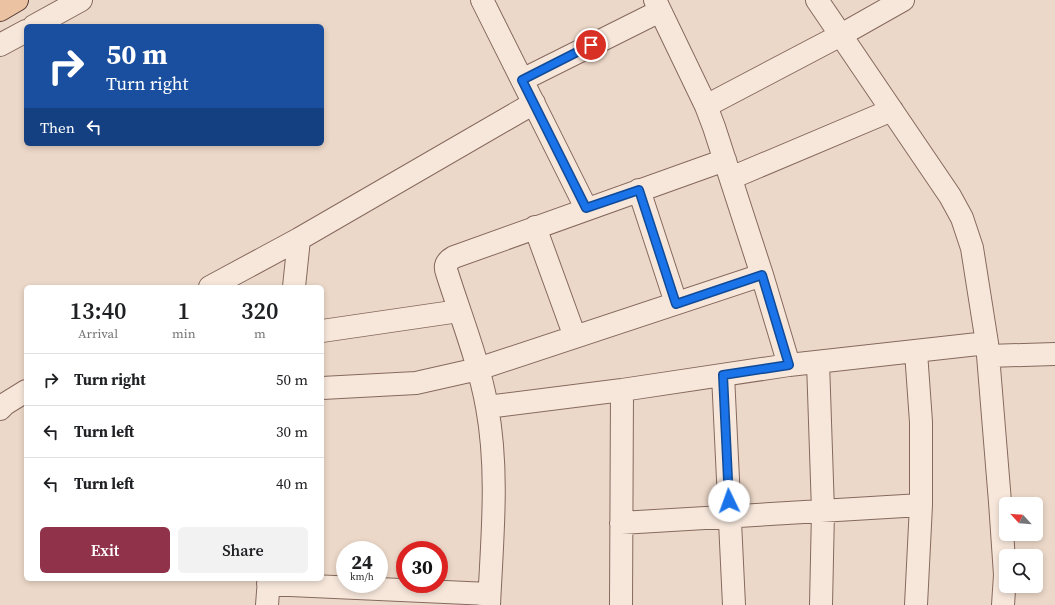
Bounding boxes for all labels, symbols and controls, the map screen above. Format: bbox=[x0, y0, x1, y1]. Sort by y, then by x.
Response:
pin bbox=[574, 28, 608, 62]
icon: arrive bbox=[580, 34, 602, 56]
text: 50 m bbox=[106, 35, 168, 73]
icon: right bbox=[40, 40, 92, 92]
text: Turn right bbox=[106, 71, 188, 96]
icon: left bbox=[83, 116, 105, 138]
text: Then bbox=[40, 117, 75, 138]
text: 13:40 bbox=[69, 294, 127, 327]
text: 1 bbox=[178, 294, 190, 327]
text: 320 bbox=[241, 294, 279, 327]
text: Arrival bbox=[78, 325, 118, 342]
text: min bbox=[172, 325, 196, 342]
text: m bbox=[254, 325, 266, 342]
icon: right bbox=[40, 369, 62, 391]
text: Turn right bbox=[74, 369, 146, 390]
text: 50 m bbox=[276, 369, 308, 390]
icon: left bbox=[40, 421, 62, 443]
text: Turn left bbox=[74, 421, 134, 442]
text: 30 m bbox=[276, 421, 308, 442]
icon: left bbox=[40, 473, 62, 495]
text: Turn left bbox=[74, 473, 134, 494]
text: 40 m bbox=[276, 473, 308, 494]
position arrow bbox=[708, 480, 750, 522]
north arrow bbox=[999, 497, 1043, 541]
map controls bbox=[999, 497, 1043, 593]
button: Exit bbox=[40, 527, 170, 573]
button: Share bbox=[178, 527, 308, 573]
speed limit sign: 30 bbox=[396, 541, 448, 593]
text: 24 bbox=[351, 548, 373, 576]
button: search bbox=[999, 549, 1043, 593]
text: km/h bbox=[350, 570, 374, 583]

